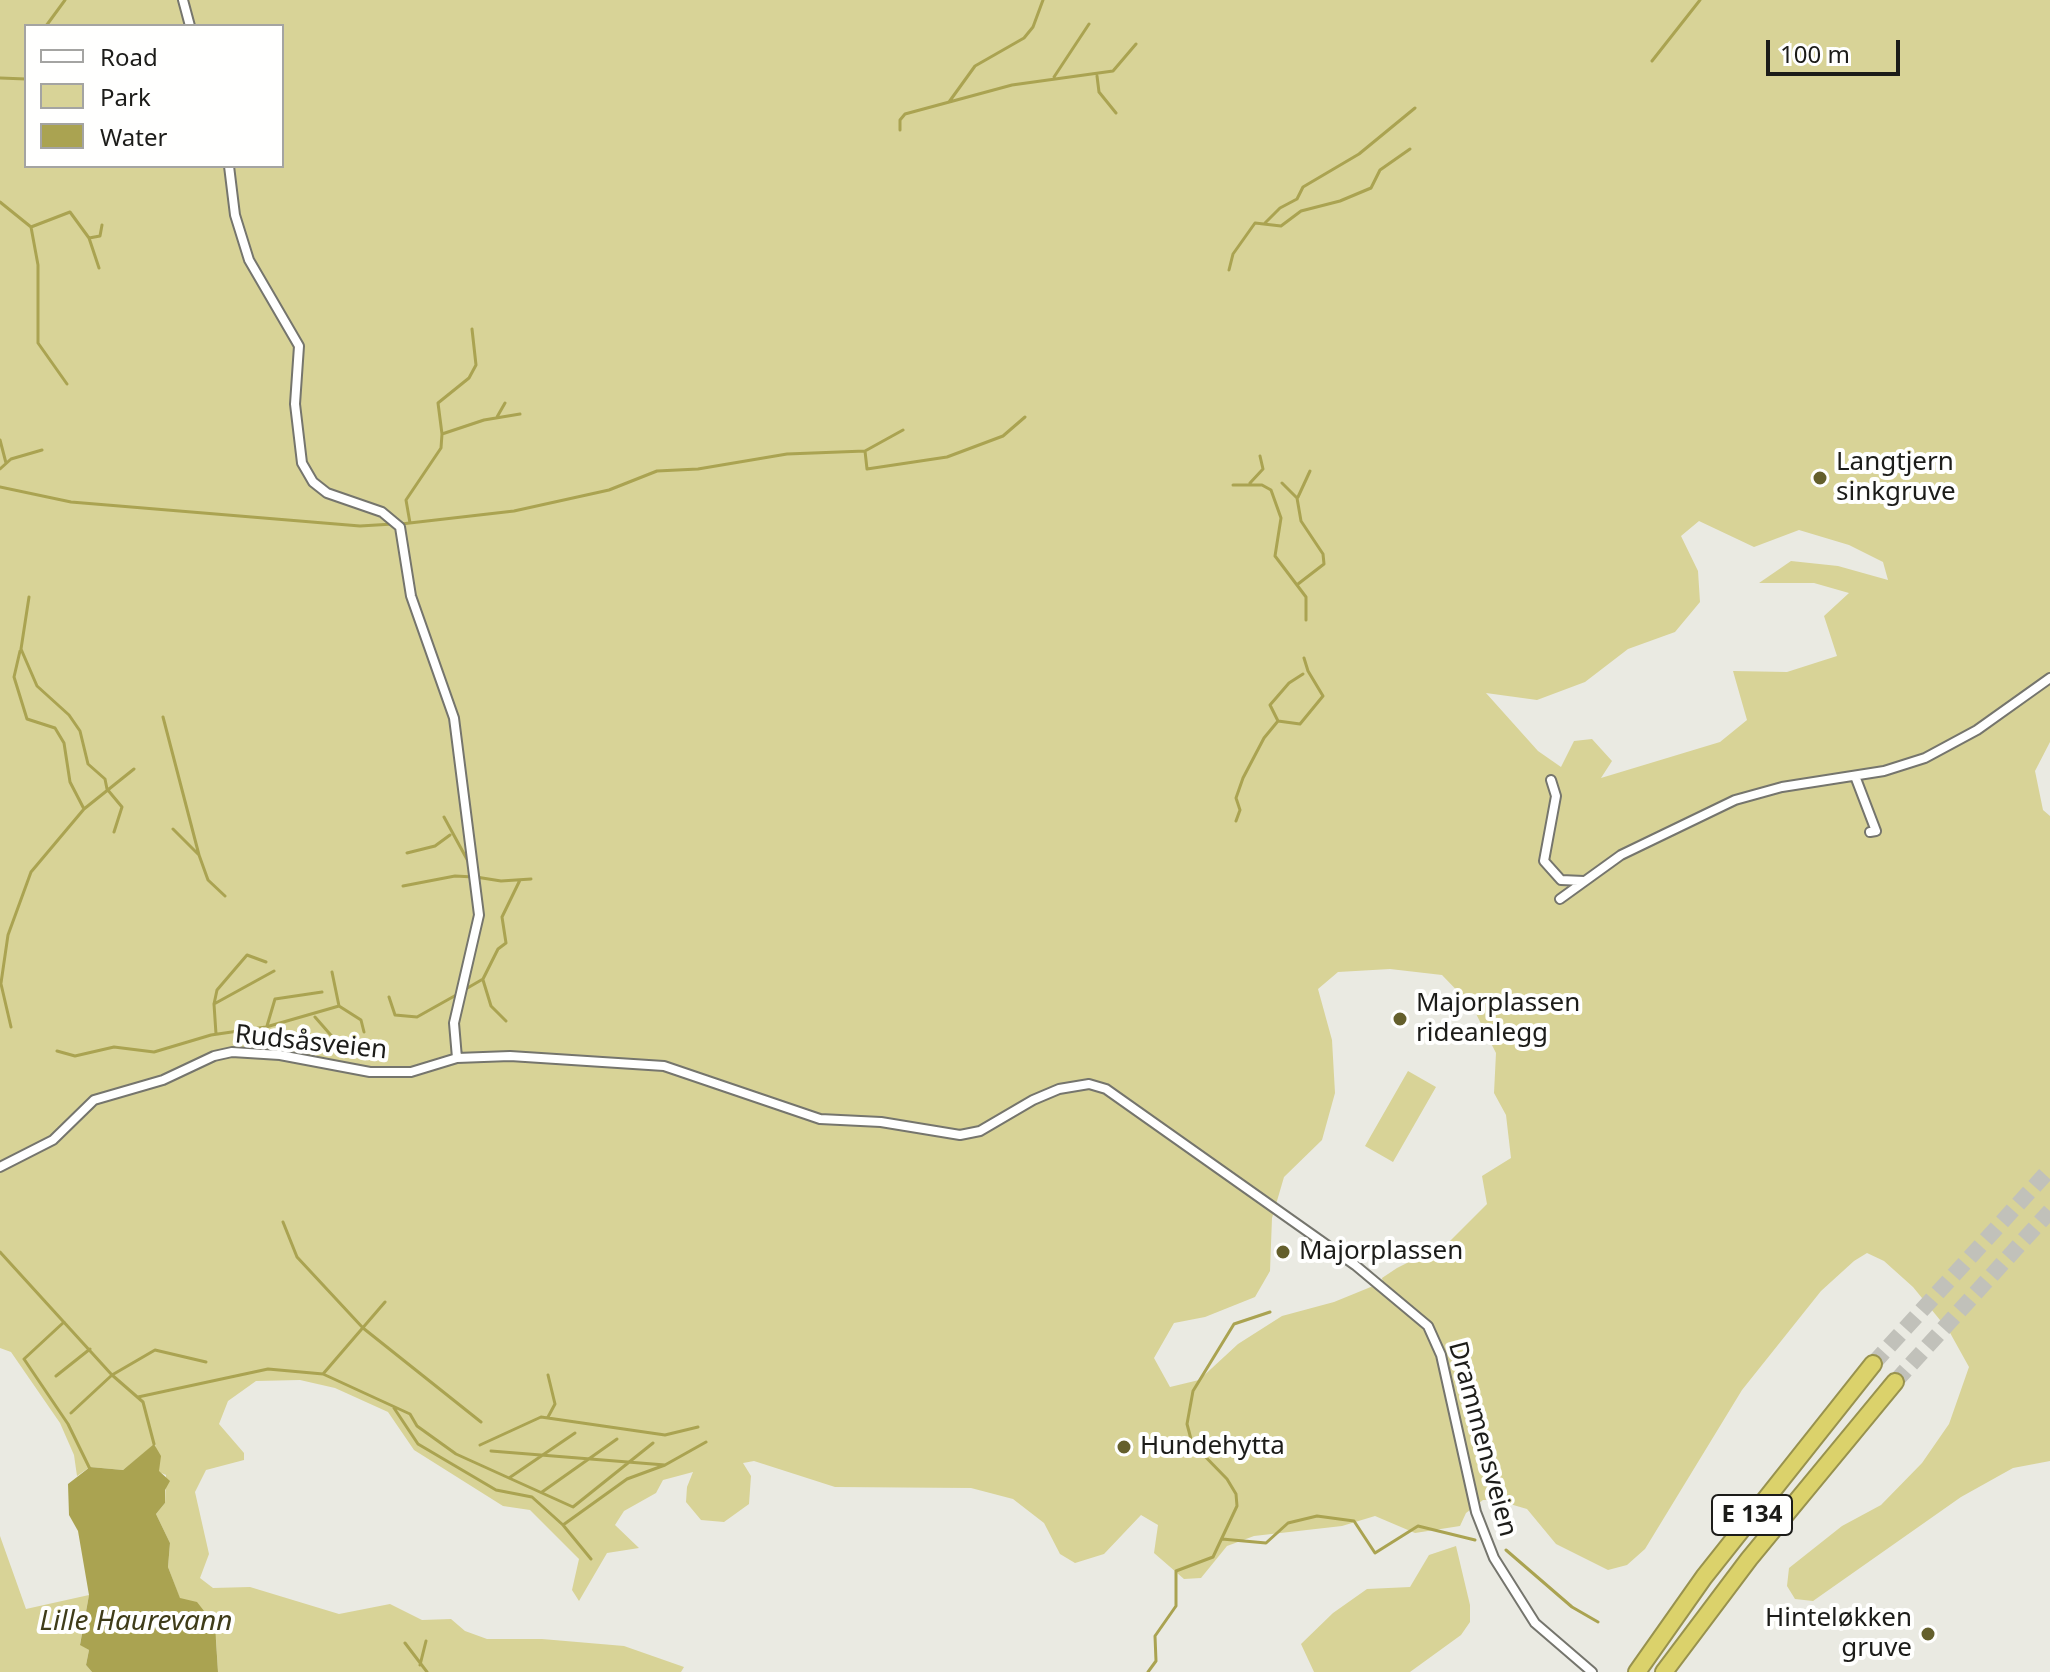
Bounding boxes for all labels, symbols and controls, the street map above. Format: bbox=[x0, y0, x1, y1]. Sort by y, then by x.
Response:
legend bbox=[24, 24, 284, 168]
scale bar bbox=[1770, 24, 1904, 74]
text: 100 m bbox=[1780, 37, 1850, 70]
text: Road bbox=[100, 40, 158, 73]
text: Park bbox=[100, 80, 151, 113]
text: Water bbox=[100, 120, 167, 153]
place label: Langtjern sinkgruve bbox=[1836, 447, 1956, 508]
marker: Langtjern sinkgruve bbox=[1811, 469, 1829, 487]
place label: Majorplassen rideanlegg bbox=[1416, 988, 1580, 1050]
marker: Majorplassen rideanlegg bbox=[1391, 1010, 1409, 1028]
street label: Rudsåsveien bbox=[233, 1019, 389, 1067]
place label: Majorplassen bbox=[1299, 1236, 1463, 1268]
marker: Majorplassen bbox=[1274, 1243, 1292, 1261]
street label: Drammensveien bbox=[1441, 1338, 1523, 1540]
place label: Hundehytta bbox=[1140, 1431, 1285, 1463]
marker: Hundehytta bbox=[1115, 1438, 1133, 1456]
road number: E 134 bbox=[1712, 1495, 1792, 1535]
place label: Hinteløkken gruve bbox=[1765, 1603, 1912, 1664]
water label: Lille Haurevann bbox=[40, 1605, 232, 1639]
marker: Hinteløkken gruve bbox=[1919, 1625, 1937, 1643]

